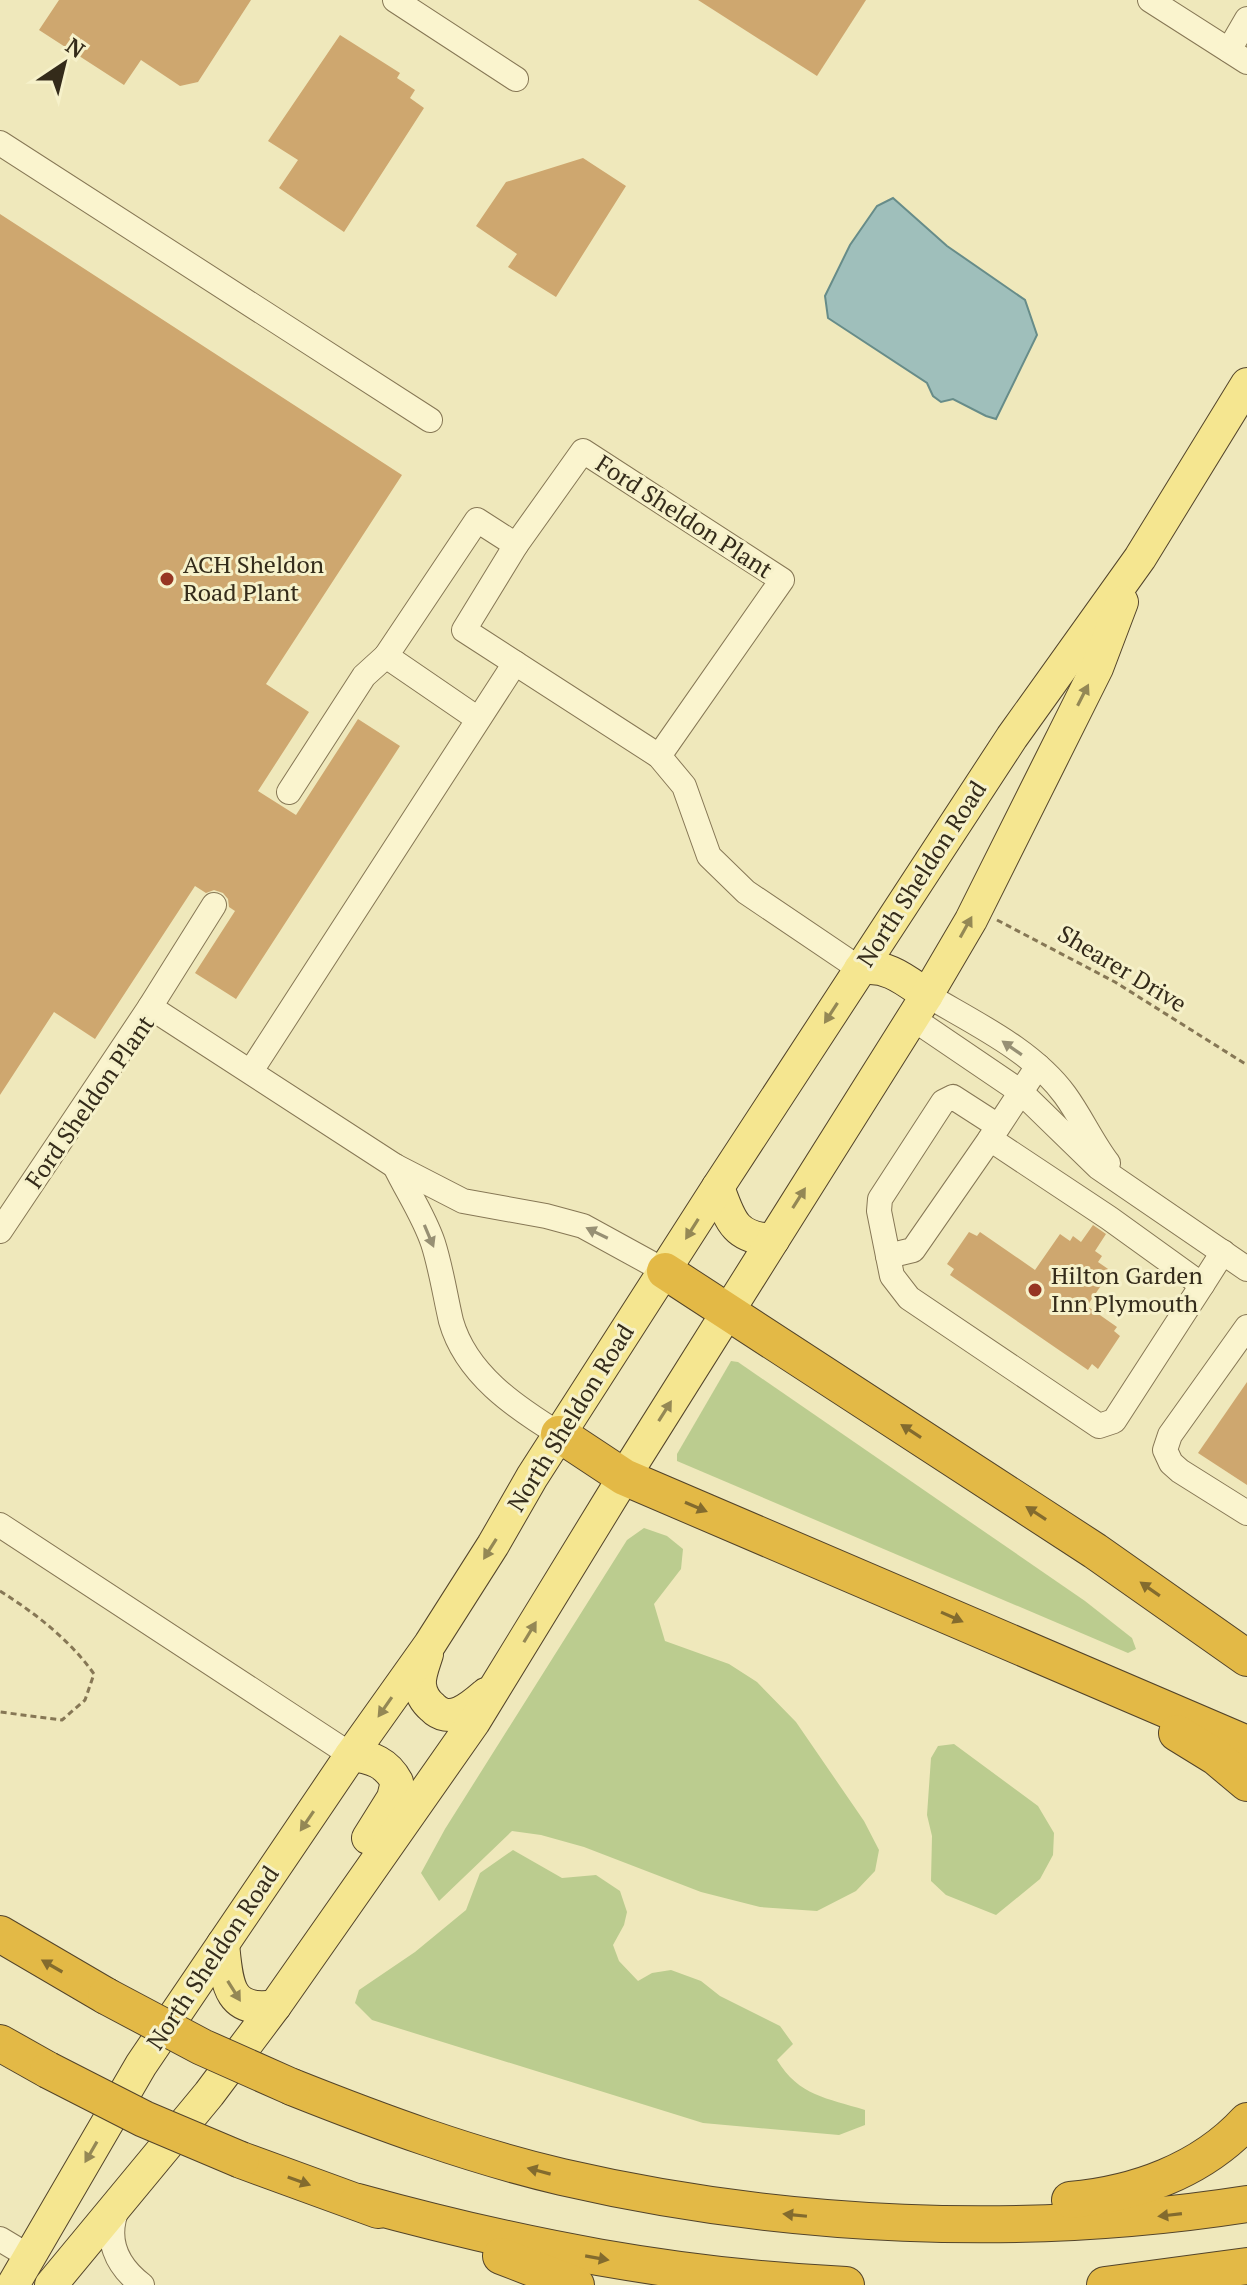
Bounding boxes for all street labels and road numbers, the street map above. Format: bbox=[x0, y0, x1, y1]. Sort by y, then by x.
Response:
street label: Ford Sheldon Plant bbox=[590, 447, 779, 585]
street label: North Sheldon Road bbox=[849, 774, 993, 972]
street label: Shearer Drive bbox=[1052, 917, 1193, 1019]
street label: Ford Sheldon Plant bbox=[17, 1008, 161, 1194]
street label: North Sheldon Road bbox=[500, 1318, 641, 1517]
street label: North Sheldon Road bbox=[139, 1859, 286, 2056]

